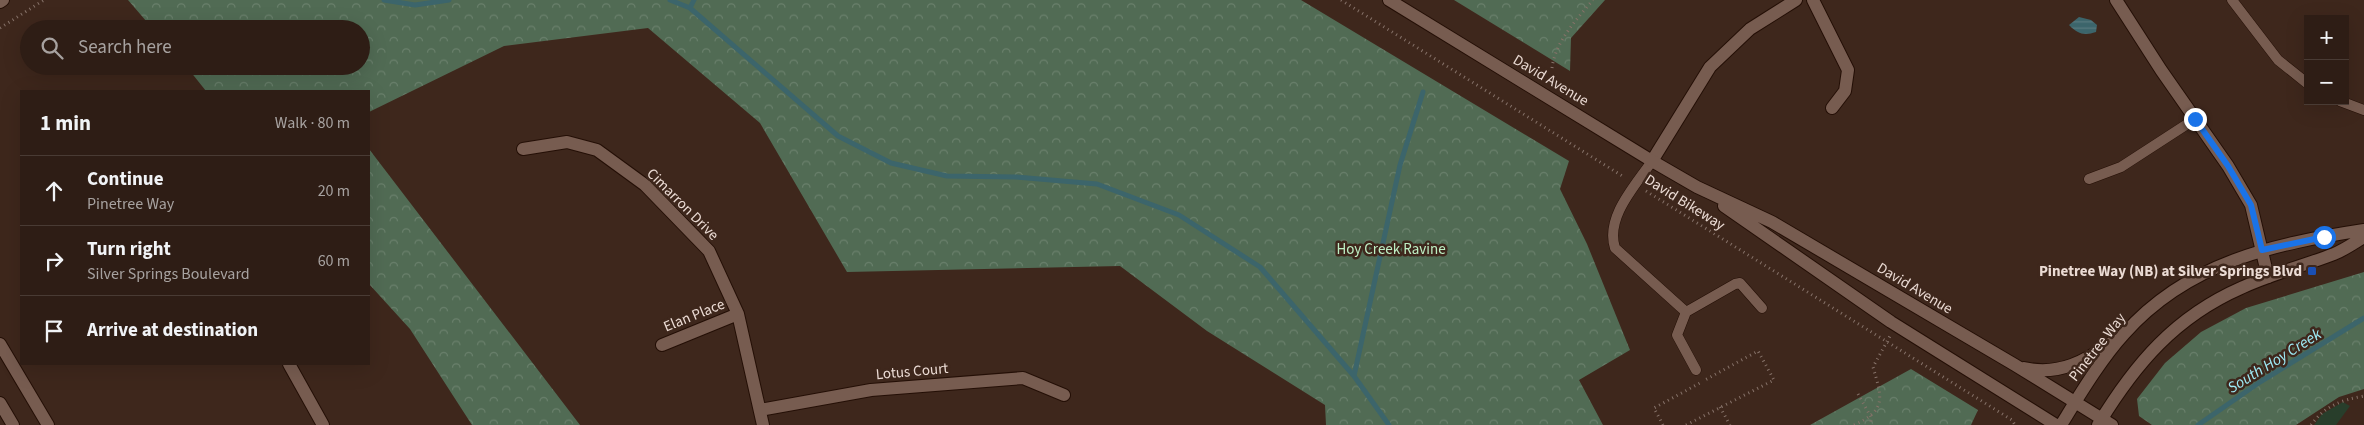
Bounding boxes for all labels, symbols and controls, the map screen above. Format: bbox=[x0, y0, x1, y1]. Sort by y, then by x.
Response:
map controls bbox=[2304, 15, 2349, 105]
button: + bbox=[2304, 15, 2349, 60]
search box bbox=[20, 20, 370, 75]
icon: search bbox=[38, 34, 66, 62]
text: Search here bbox=[78, 34, 172, 61]
street label: David Avenue bbox=[1509, 50, 1593, 111]
button: − bbox=[2304, 60, 2349, 105]
text: 1 min bbox=[40, 108, 91, 138]
route end bbox=[2184, 108, 2207, 131]
text: Walk · 80 m bbox=[275, 112, 350, 134]
street label: Cimarron Drive bbox=[642, 164, 723, 245]
text: Continue bbox=[87, 166, 164, 193]
street label: David Bikeway bbox=[1641, 169, 1729, 235]
icon: ahead bbox=[40, 177, 68, 205]
text: 20 m bbox=[318, 180, 350, 202]
text: Pinetree Way bbox=[87, 193, 174, 215]
route start bbox=[2313, 226, 2336, 249]
text: Turn right bbox=[87, 236, 171, 263]
park label: Hoy Creek Ravine bbox=[1336, 239, 1446, 260]
icon: right bbox=[40, 247, 68, 275]
text: 60 m bbox=[318, 250, 350, 272]
street label: David Avenue bbox=[1873, 258, 1957, 319]
place label: Pinetree Way (NB) at Silver Springs Blvd bbox=[2039, 261, 2302, 282]
text: Silver Springs Boulevard bbox=[87, 263, 250, 285]
marker: Pinetree Way (NB) at Silver Springs Blvd bbox=[2306, 265, 2318, 277]
street label: Elan Place bbox=[660, 294, 728, 337]
street label: Pinetree Way bbox=[2064, 309, 2131, 386]
icon: arrive bbox=[40, 317, 68, 345]
text: Arrive at destination bbox=[87, 317, 258, 344]
water label: South Hoy Creek bbox=[2223, 323, 2326, 399]
street label: Lotus Court bbox=[875, 358, 949, 385]

